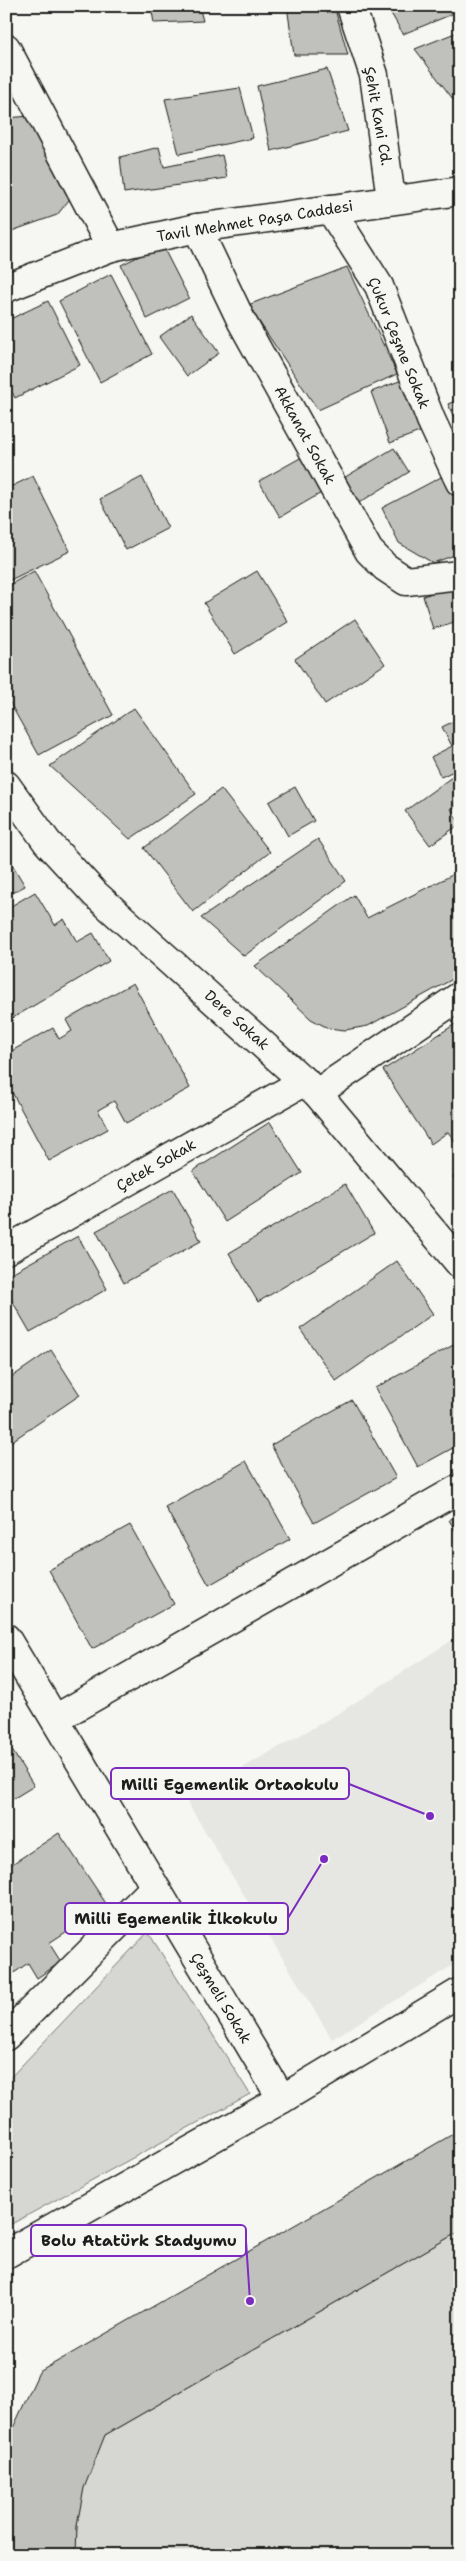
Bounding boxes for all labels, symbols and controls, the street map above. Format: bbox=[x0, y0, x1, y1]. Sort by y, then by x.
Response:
street label: Şehit Kani Cd. bbox=[359, 65, 397, 167]
street label: Tavil Mehmet Paşa Caddesi bbox=[156, 196, 354, 246]
street label: Çukur Çeşme Sokak bbox=[363, 274, 435, 412]
street label: Akkanat Sokak bbox=[270, 382, 340, 488]
street label: Dere Sokak bbox=[200, 985, 274, 1055]
street label: Çetek Sokak bbox=[113, 1134, 199, 1196]
callout: Milli Egemenlik Ortaokulu bbox=[111, 1768, 349, 1799]
text: Milli Egemenlik Ortaokulu bbox=[121, 1774, 339, 1795]
callout: Milli Egemenlik İlkokulu bbox=[65, 1903, 288, 1934]
text: Milli Egemenlik İlkokulu bbox=[74, 1908, 278, 1929]
street label: Çeşmeli Sokak bbox=[186, 1949, 256, 2047]
callout: Bolu Atatürk Stadyumu bbox=[31, 2225, 246, 2256]
text: Bolu Atatürk Stadyumu bbox=[41, 2230, 237, 2251]

